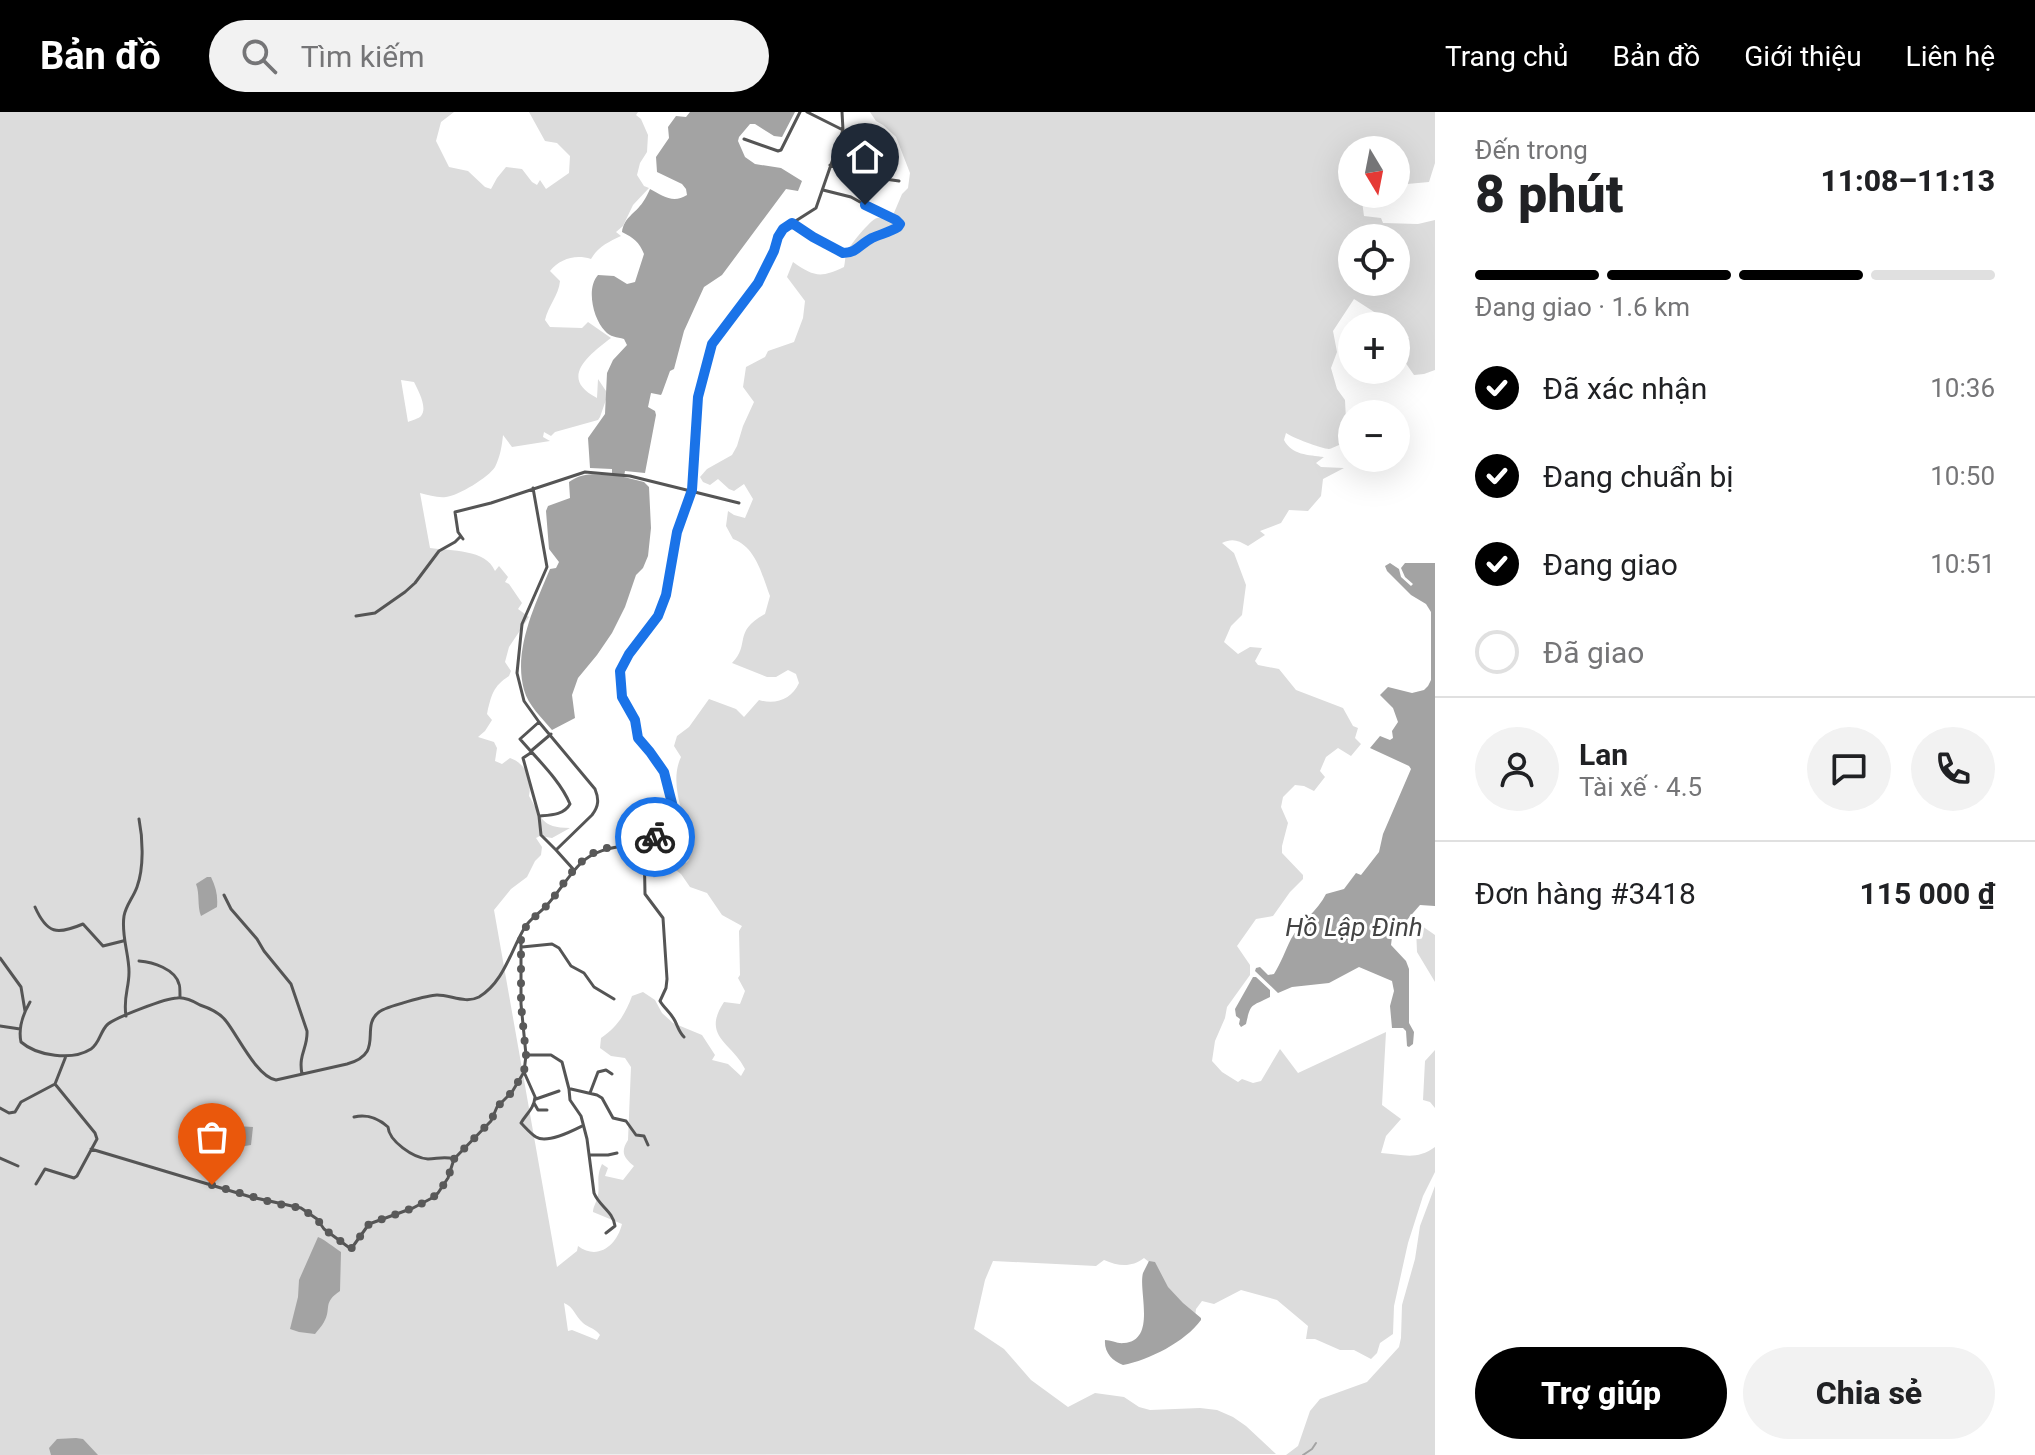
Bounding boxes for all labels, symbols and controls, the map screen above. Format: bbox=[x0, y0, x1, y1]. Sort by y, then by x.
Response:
search box bbox=[209, 20, 769, 92]
text: Bản đồ bbox=[40, 34, 161, 78]
icon: search bbox=[237, 34, 281, 78]
text: Tìm kiếm bbox=[301, 39, 425, 74]
text: Trang chủ bbox=[1445, 40, 1568, 73]
text: Bản đồ bbox=[1612, 40, 1700, 73]
text: Giới thiệu bbox=[1744, 40, 1862, 73]
text: Liên hệ bbox=[1906, 40, 1995, 73]
pin bbox=[831, 123, 899, 205]
icon: home bbox=[843, 135, 887, 179]
text: Đến trong bbox=[1475, 135, 1588, 165]
north arrow bbox=[1338, 136, 1410, 208]
map controls bbox=[1338, 136, 1410, 472]
text: 11:08–11:13 bbox=[1820, 163, 1995, 198]
text: 8 phút bbox=[1475, 164, 1623, 225]
button: locate bbox=[1338, 224, 1410, 296]
text: Đang giao · 1.6 km bbox=[1475, 292, 1690, 322]
button: + bbox=[1338, 312, 1410, 384]
icon: check bbox=[1475, 366, 1519, 410]
text: Đã xác nhận bbox=[1543, 371, 1707, 406]
text: 10:36 bbox=[1930, 373, 1995, 403]
button: − bbox=[1338, 400, 1410, 472]
icon: check bbox=[1475, 454, 1519, 498]
text: Đang chuẩn bị bbox=[1543, 459, 1734, 494]
text: 10:50 bbox=[1930, 461, 1995, 491]
icon: check bbox=[1475, 542, 1519, 586]
text: Đang giao bbox=[1543, 547, 1678, 582]
text: 10:51 bbox=[1930, 549, 1995, 579]
text: Đã giao bbox=[1543, 635, 1644, 670]
button: person bbox=[1475, 727, 1559, 811]
button: chat bbox=[1807, 727, 1891, 811]
button: phone bbox=[1911, 727, 1995, 811]
text: Lan bbox=[1579, 737, 1628, 772]
text: Tài xế · 4.5 bbox=[1579, 772, 1702, 802]
courier bbox=[615, 797, 695, 877]
icon: bike bbox=[633, 815, 677, 859]
text: Đơn hàng #3418 bbox=[1475, 876, 1696, 911]
text: 115 000 ₫ bbox=[1859, 876, 1995, 911]
water label: Hồ Lập Đinh bbox=[1285, 912, 1423, 942]
pin bbox=[178, 1103, 246, 1185]
icon: bag bbox=[190, 1115, 234, 1159]
button: Trợ giúp bbox=[1475, 1347, 1727, 1439]
button: Chia sẻ bbox=[1743, 1347, 1995, 1439]

